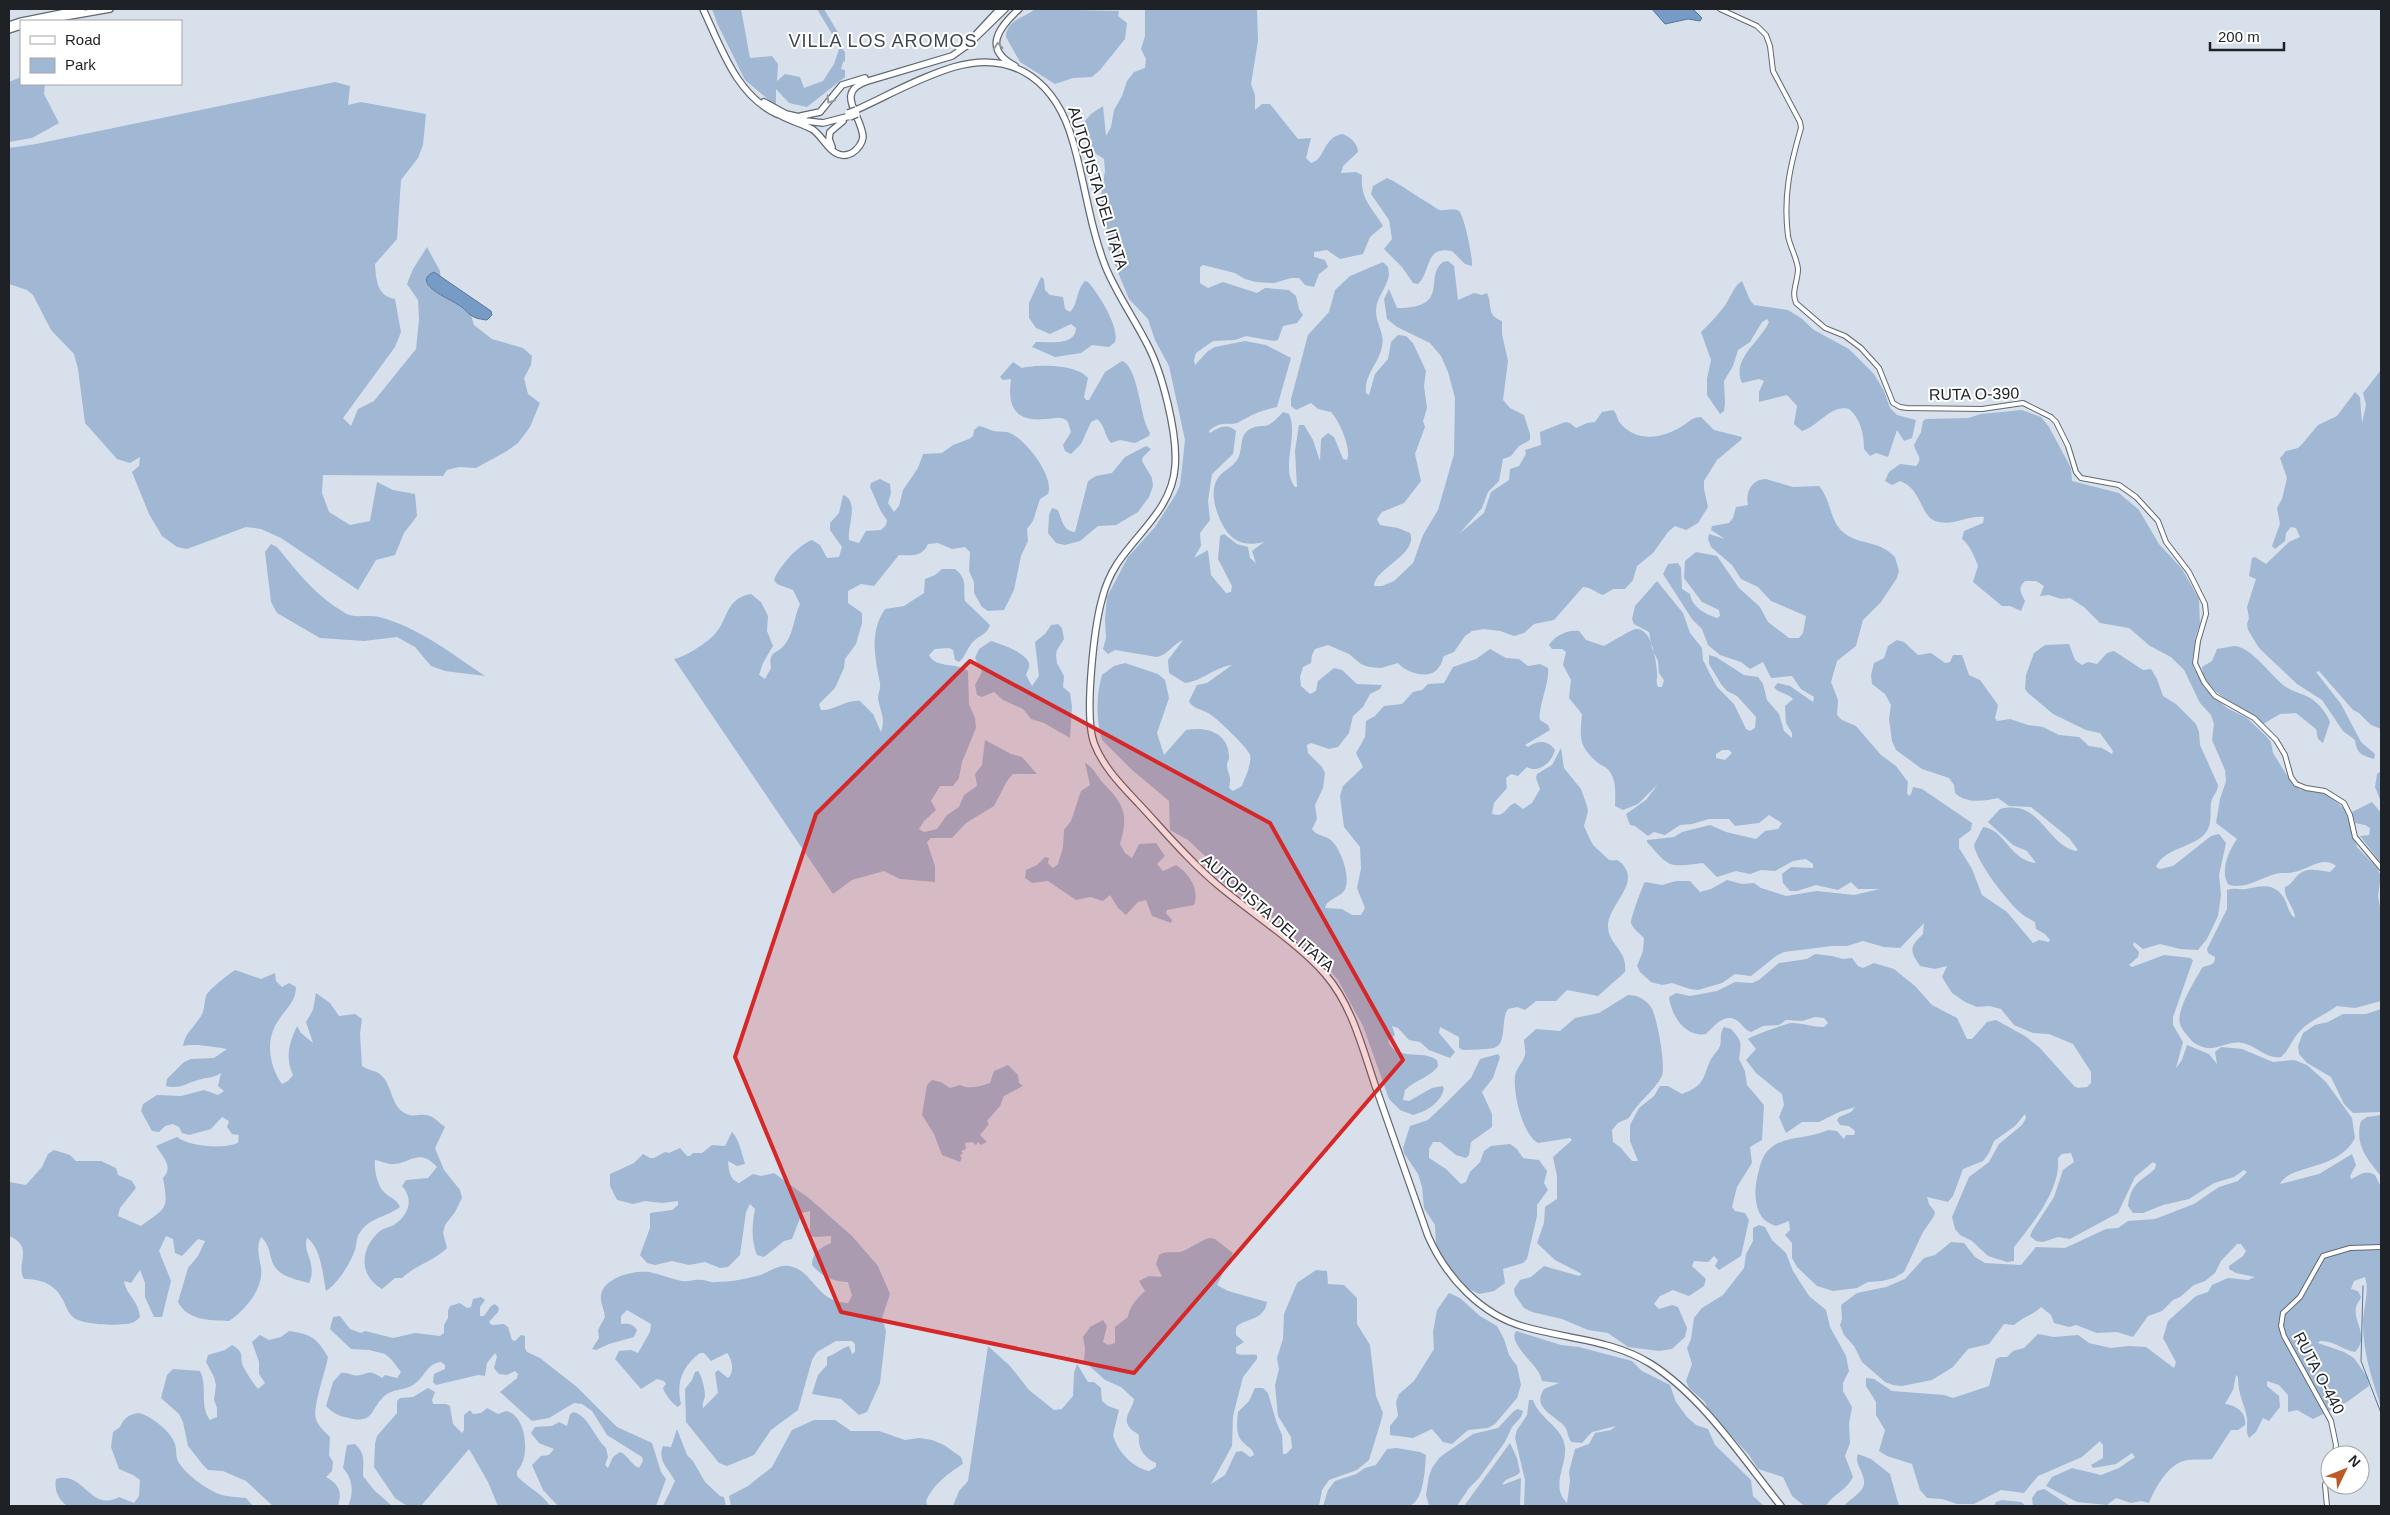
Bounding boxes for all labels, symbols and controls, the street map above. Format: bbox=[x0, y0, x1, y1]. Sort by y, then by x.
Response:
legend bbox=[20, 20, 182, 85]
scale bar bbox=[2210, 20, 2284, 52]
text: 200 m bbox=[2218, 28, 2260, 45]
text: Road bbox=[65, 31, 101, 48]
district label: VILLA LOS AROMOS bbox=[788, 31, 978, 51]
one-way arrow bbox=[993, 42, 1004, 50]
text: Park bbox=[65, 56, 96, 73]
one-way arrow bbox=[827, 95, 837, 104]
street label: AUTOPISTA DEL ITATA bbox=[1065, 104, 1131, 272]
street label: RUTA O-390 bbox=[1929, 385, 2019, 403]
street label: AUTOPISTA DEL ITATA bbox=[1198, 851, 1338, 975]
street label: RUTA O-440 bbox=[2290, 1329, 2348, 1417]
north arrow bbox=[2320, 1445, 2370, 1495]
text: N bbox=[2345, 1452, 2364, 1470]

